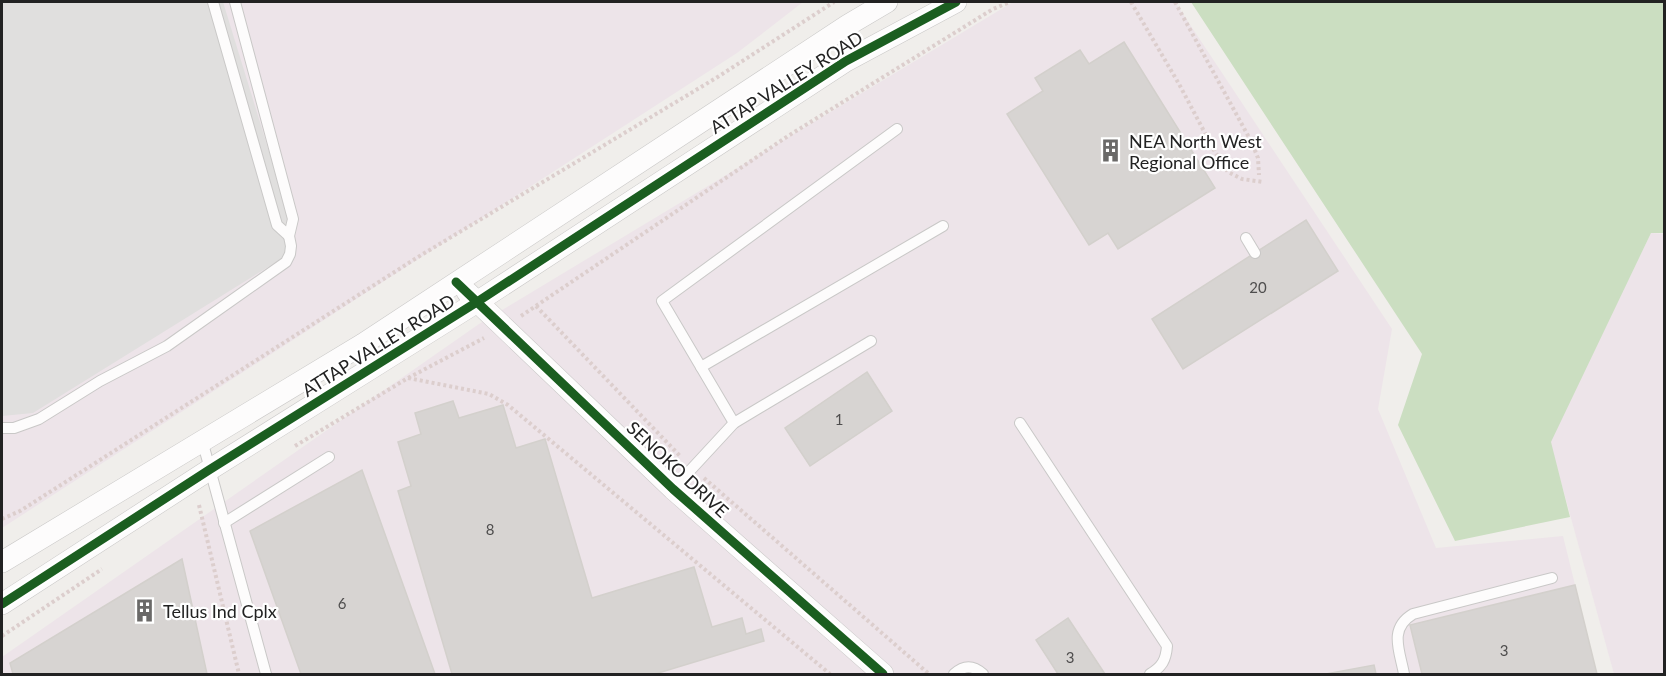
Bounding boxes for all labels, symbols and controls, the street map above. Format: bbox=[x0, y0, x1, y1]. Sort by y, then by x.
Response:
street label: ATTAP VALLEY ROAD bbox=[706, 26, 866, 138]
place label: NEA North West Regional Office bbox=[1129, 130, 1262, 173]
building icon: NEA North West Regional Office bbox=[1098, 138, 1124, 164]
house number: 20 bbox=[1249, 278, 1267, 296]
street label: ATTAP VALLEY ROAD bbox=[298, 289, 458, 401]
house number: 1 bbox=[835, 410, 843, 428]
street label: SENOKO DRIVE bbox=[623, 416, 733, 522]
house number: 8 bbox=[486, 520, 494, 538]
house number: 6 bbox=[338, 594, 347, 612]
building icon: Tellus Ind Cplx bbox=[132, 598, 158, 624]
place label: Tellus Ind Cplx bbox=[163, 600, 277, 622]
house number: 3 bbox=[1500, 641, 1508, 659]
house number: 3 bbox=[1066, 648, 1074, 666]

